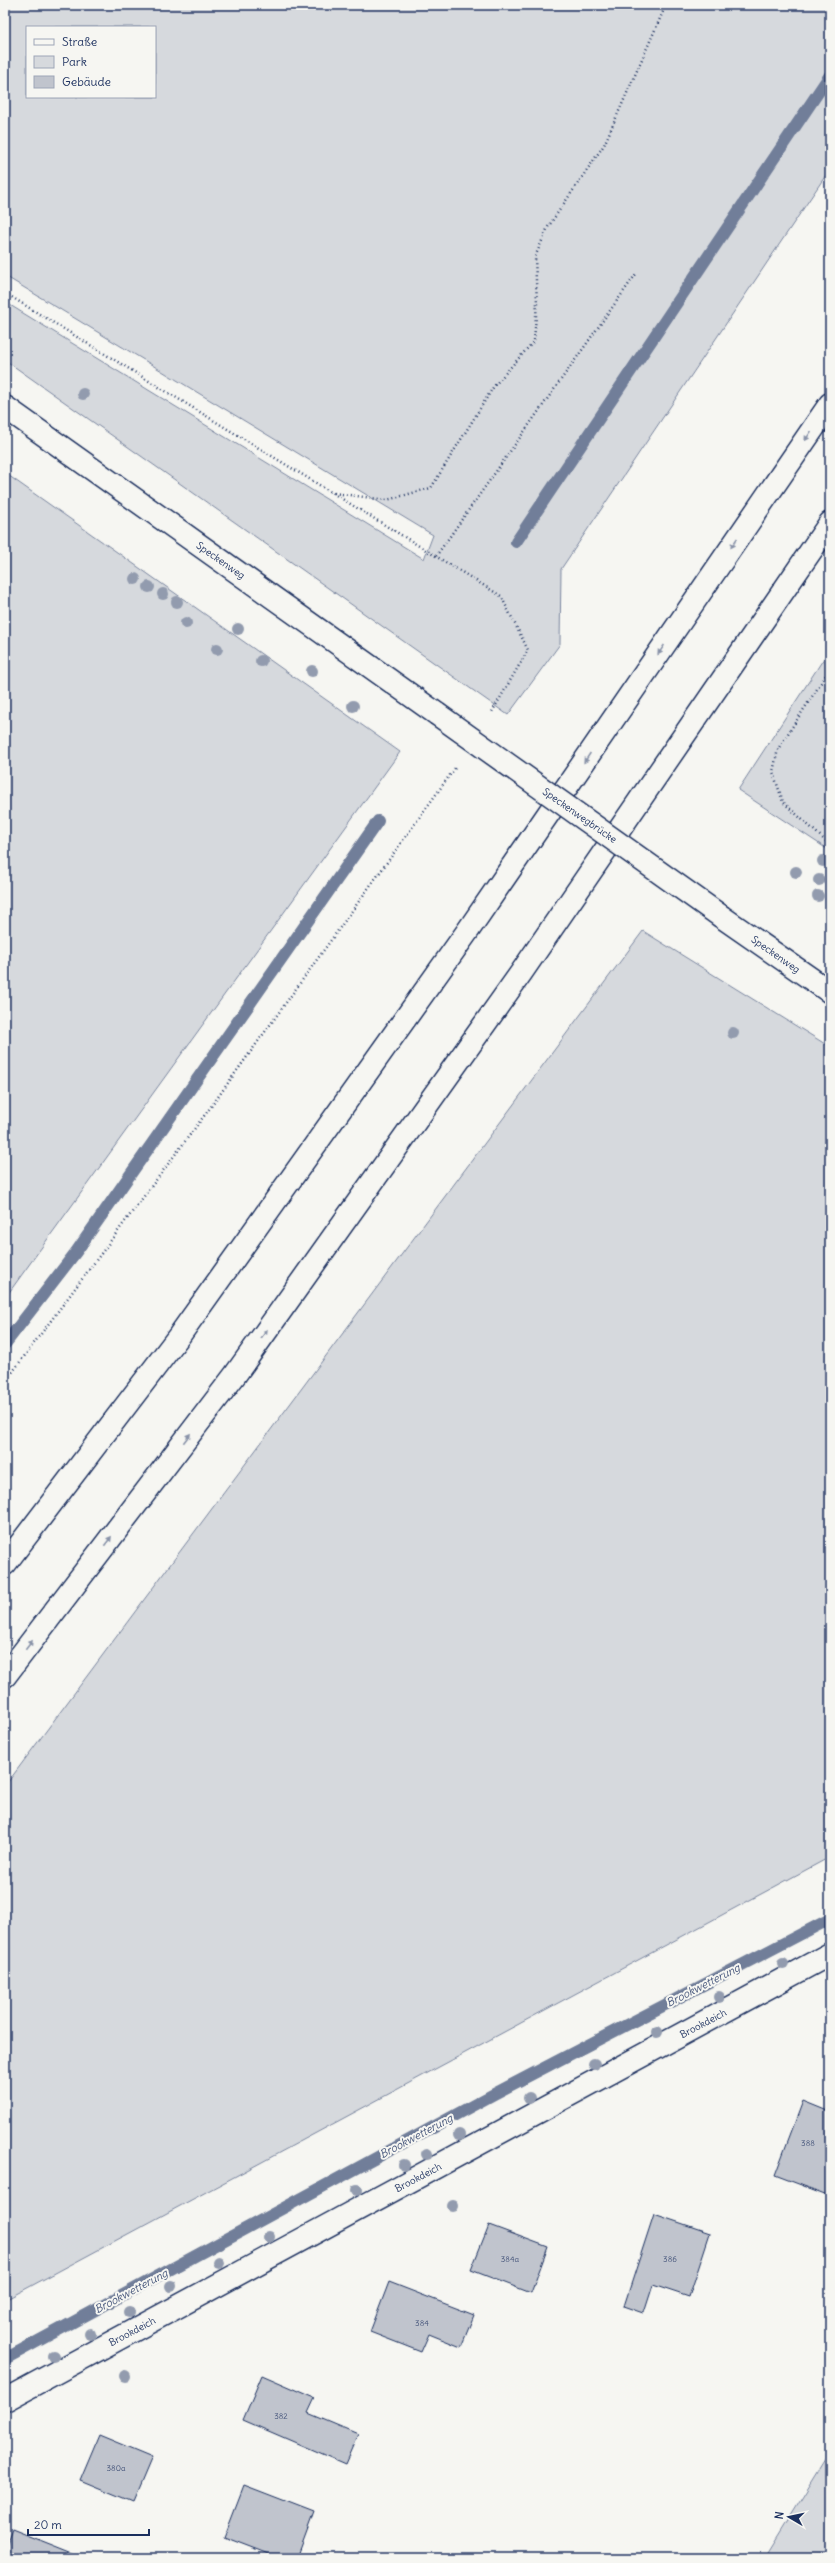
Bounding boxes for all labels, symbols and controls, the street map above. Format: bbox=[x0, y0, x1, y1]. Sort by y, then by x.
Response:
legend bbox=[26, 26, 156, 98]
text: Straße bbox=[62, 34, 97, 49]
text: Park bbox=[62, 54, 87, 69]
text: Gebäude bbox=[62, 74, 111, 89]
one-way arrow bbox=[804, 431, 812, 441]
one-way arrow bbox=[730, 538, 738, 549]
street label: Speckenweg bbox=[194, 539, 248, 582]
one-way arrow bbox=[657, 645, 665, 656]
one-way arrow bbox=[583, 752, 591, 763]
street label: Speckenwegbrücke bbox=[540, 785, 619, 846]
street label: Speckenweg bbox=[749, 933, 803, 976]
one-way arrow bbox=[260, 1329, 268, 1339]
one-way arrow bbox=[183, 1433, 191, 1444]
one-way arrow bbox=[104, 1536, 112, 1547]
one-way arrow bbox=[24, 1639, 33, 1650]
water label: Brookwetterung bbox=[664, 1960, 743, 2010]
street label: Brookdeich bbox=[678, 2006, 729, 2041]
water label: Brookwetterung bbox=[377, 2110, 456, 2161]
house number: 388 bbox=[801, 2138, 815, 2148]
street label: Brookdeich bbox=[393, 2160, 444, 2195]
house number: 384a bbox=[501, 2254, 520, 2264]
house number: 386 bbox=[663, 2254, 677, 2264]
water label: Brookwetterung bbox=[92, 2265, 171, 2316]
street label: Brookdeich bbox=[107, 2314, 158, 2349]
house number: 384 bbox=[415, 2318, 429, 2328]
house number: 382 bbox=[274, 2411, 288, 2421]
house number: 380a bbox=[107, 2463, 126, 2473]
north arrow bbox=[769, 2497, 809, 2537]
scale bar bbox=[28, 2511, 149, 2537]
text: N bbox=[772, 2511, 787, 2520]
text: 20 m bbox=[34, 2517, 62, 2532]

